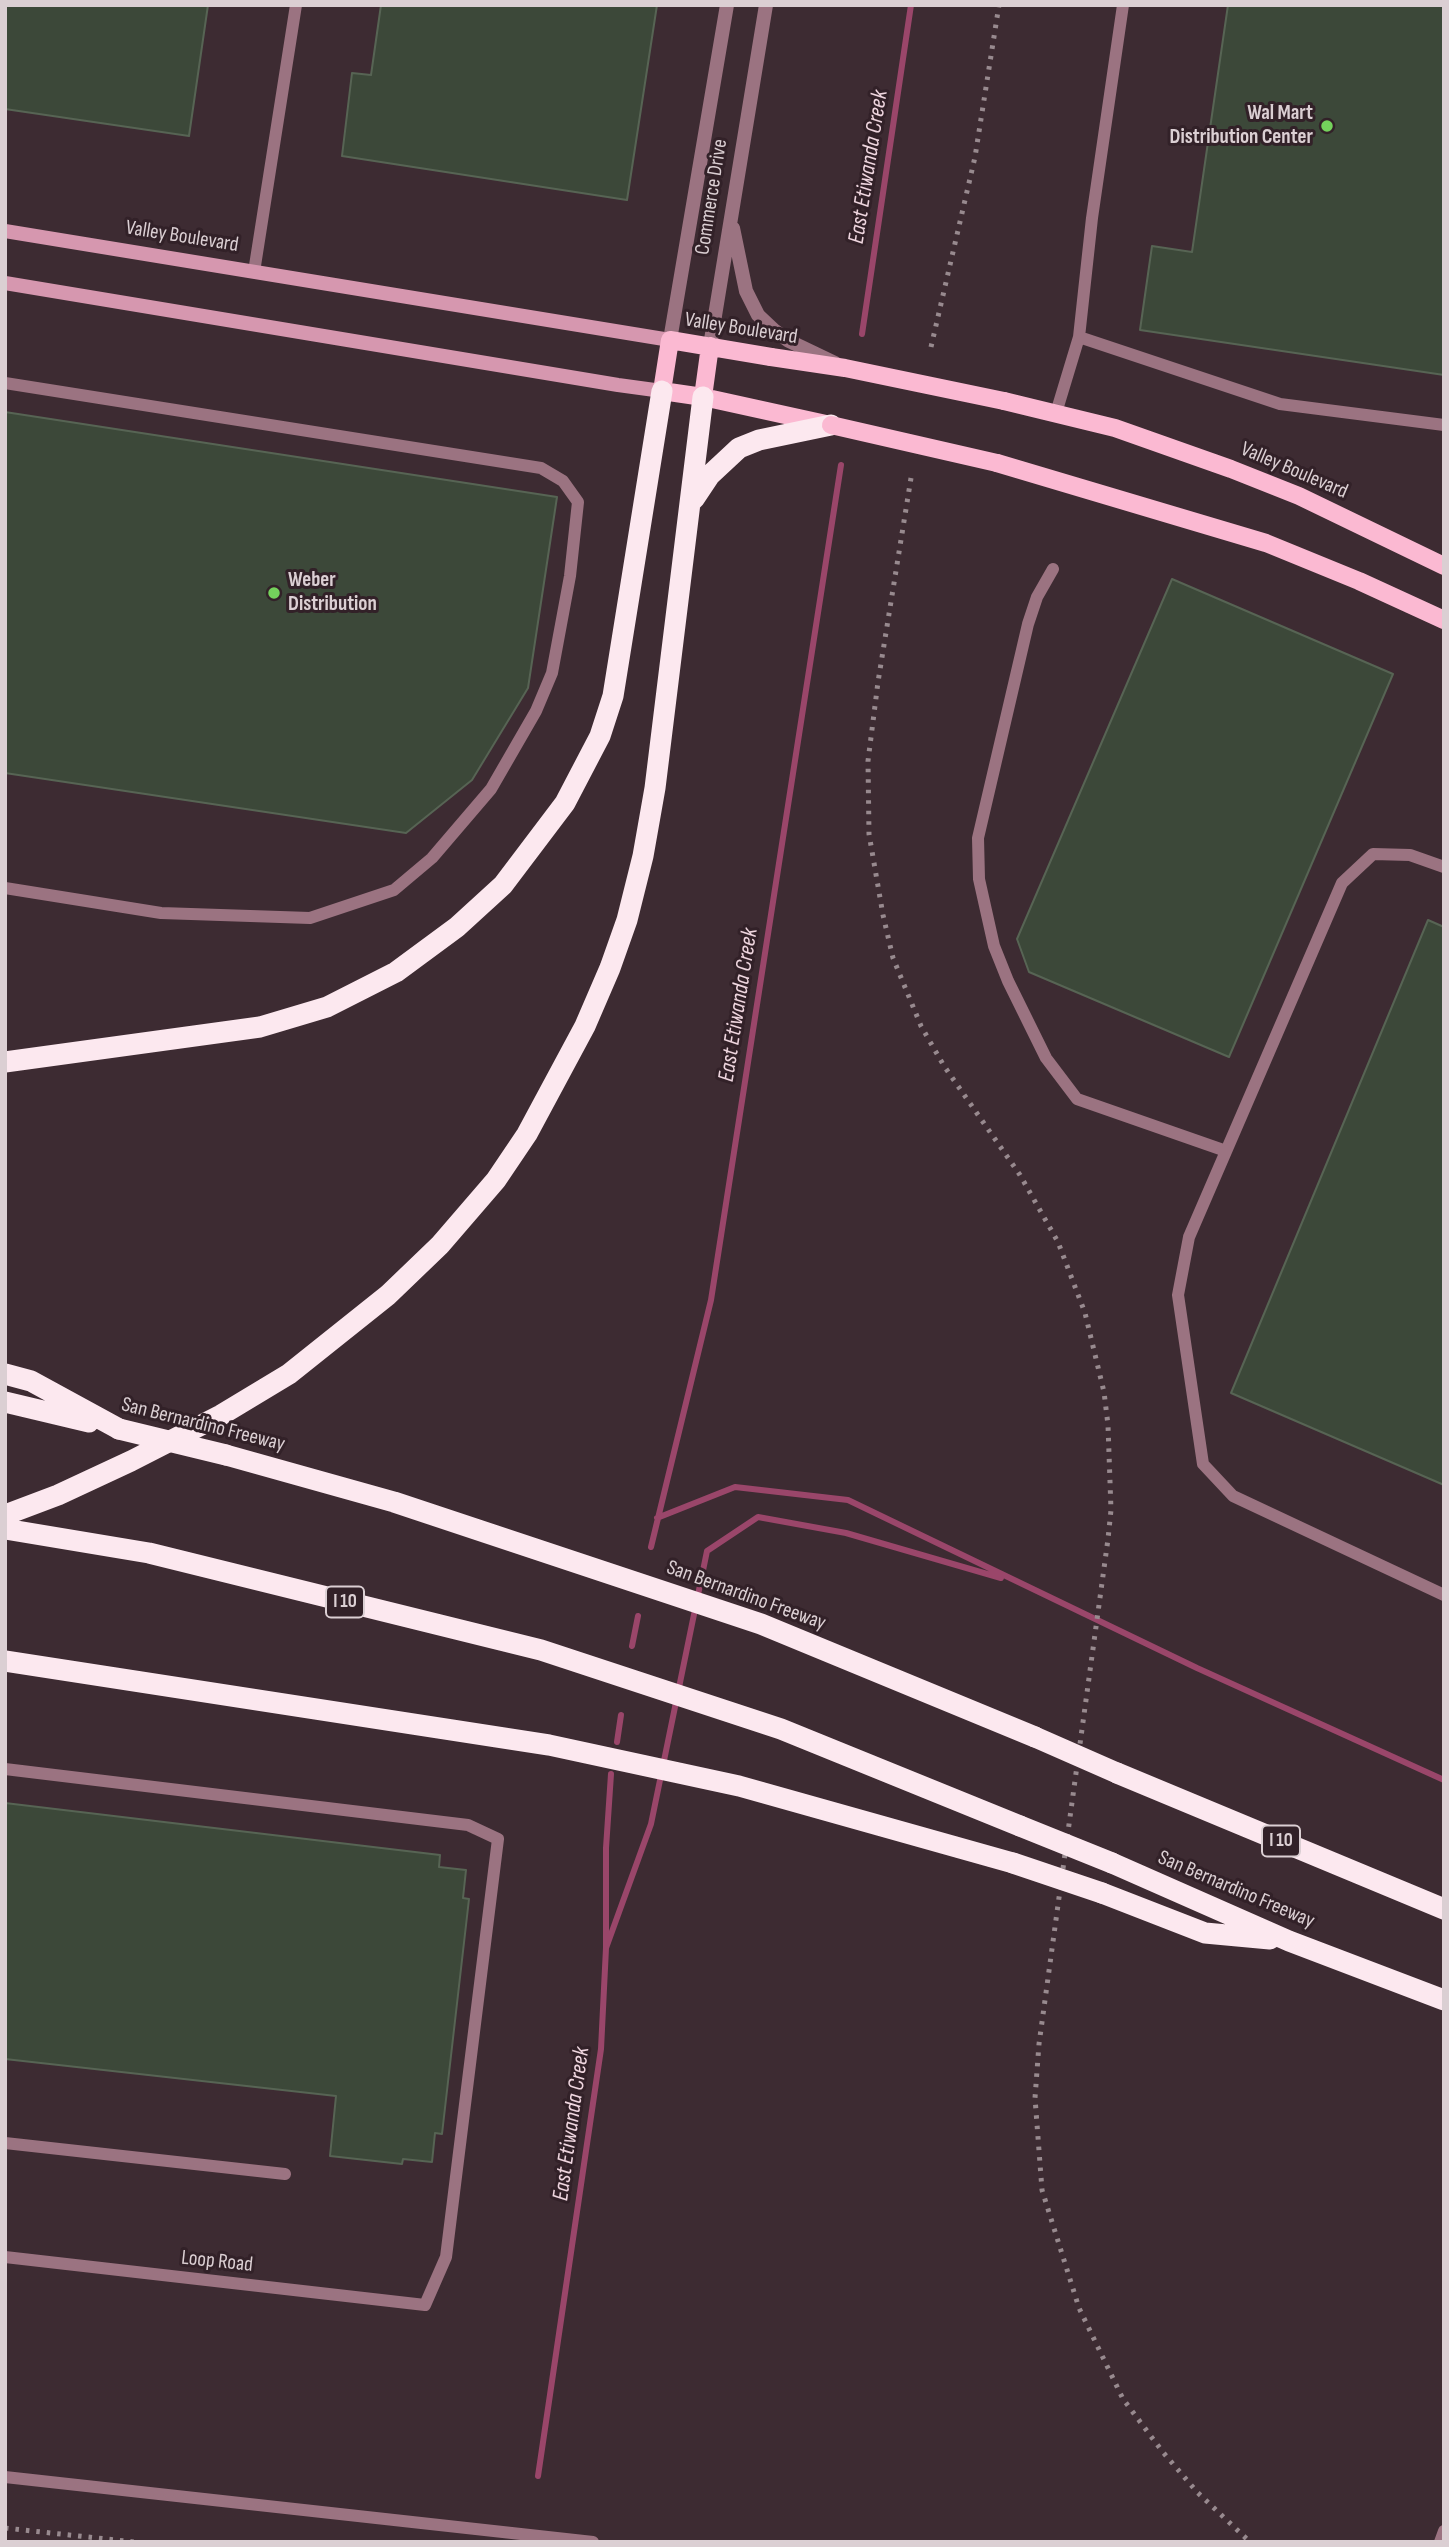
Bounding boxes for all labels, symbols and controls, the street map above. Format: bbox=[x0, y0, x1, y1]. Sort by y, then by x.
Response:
water label: East Etiwanda Creek bbox=[843, 88, 895, 246]
place label: Wal Mart Distribution Center bbox=[1170, 101, 1313, 151]
marker: Wal Mart Distribution Center bbox=[1319, 118, 1335, 134]
street label: Commerce Drive bbox=[690, 137, 734, 257]
street label: Valley Boulevard bbox=[124, 216, 240, 258]
street label: Valley Boulevard bbox=[683, 308, 799, 350]
street label: Valley Boulevard bbox=[1237, 437, 1351, 505]
place label: Weber Distribution bbox=[288, 568, 377, 618]
marker: Weber Distribution bbox=[266, 585, 282, 601]
water label: East Etiwanda Creek bbox=[713, 926, 765, 1084]
street label: San Bernardino Freeway bbox=[119, 1392, 287, 1458]
street label: San Bernardino Freeway bbox=[663, 1555, 829, 1637]
road number: I 10 bbox=[326, 1586, 364, 1618]
road number: I 10 bbox=[1262, 1826, 1300, 1856]
street label: San Bernardino Freeway bbox=[1154, 1846, 1318, 1934]
water label: East Etiwanda Creek bbox=[548, 2045, 596, 2203]
street label: Loop Road bbox=[180, 2246, 254, 2278]

